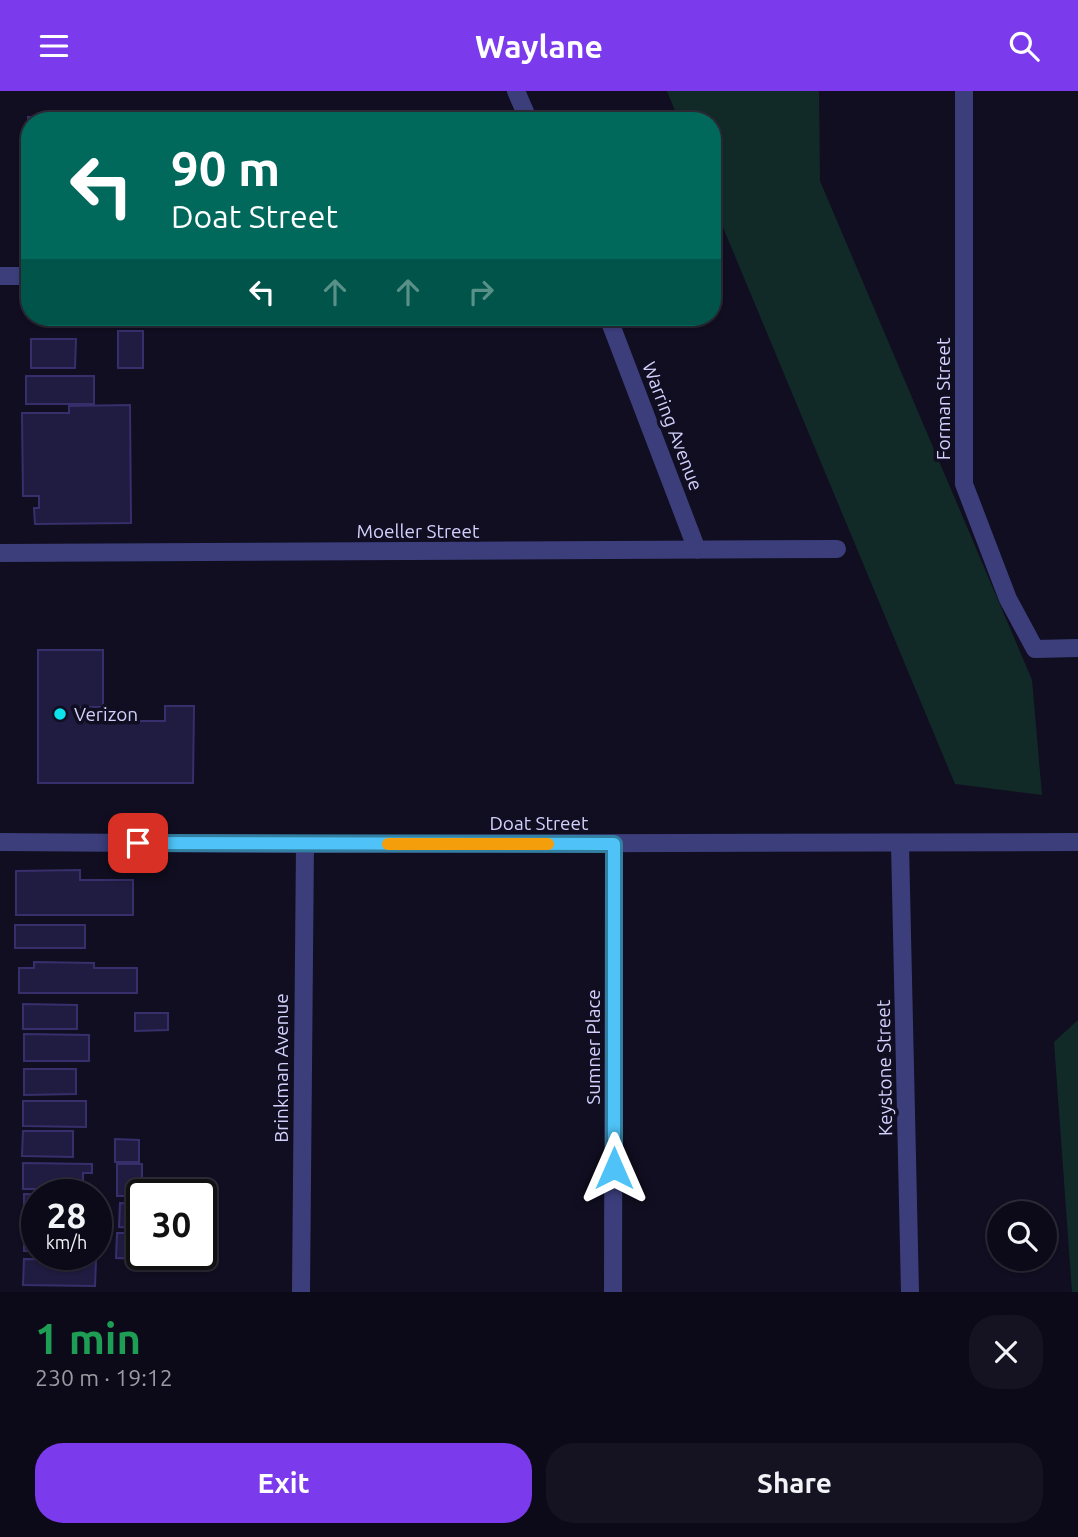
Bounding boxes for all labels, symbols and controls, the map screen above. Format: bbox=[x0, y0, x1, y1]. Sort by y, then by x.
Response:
icon: menu bbox=[35, 27, 73, 65]
icon: search bbox=[1005, 27, 1043, 65]
text: Waylane bbox=[475, 28, 603, 64]
icon: left bbox=[56, 140, 147, 231]
text: 90 m bbox=[171, 140, 280, 195]
text: Doat Street bbox=[171, 198, 338, 234]
icon: left bbox=[243, 273, 281, 311]
icon: ahead bbox=[316, 273, 354, 311]
icon: ahead bbox=[389, 273, 427, 311]
icon: right bbox=[462, 273, 500, 311]
street label: Forman Street bbox=[932, 337, 954, 460]
street label: Warring Avenue bbox=[638, 359, 708, 493]
street label: Moeller Street bbox=[356, 520, 480, 542]
place label: Verizon bbox=[74, 703, 138, 725]
marker: Verizon bbox=[52, 706, 68, 722]
street label: Doat Street bbox=[489, 812, 589, 834]
pin bbox=[108, 813, 168, 873]
icon: arrive bbox=[119, 824, 157, 862]
street label: Sumner Place bbox=[582, 989, 604, 1105]
street label: Brinkman Avenue bbox=[270, 993, 292, 1143]
street label: Keystone Street bbox=[872, 999, 896, 1136]
position arrow bbox=[577, 1131, 651, 1205]
speed limit sign: 30 bbox=[126, 1179, 217, 1270]
text: 28 bbox=[47, 1195, 86, 1235]
map controls bbox=[987, 1201, 1057, 1271]
button: search bbox=[987, 1201, 1057, 1271]
text: km/h bbox=[46, 1232, 87, 1252]
text: 1 min bbox=[35, 1315, 141, 1362]
button: close bbox=[969, 1315, 1043, 1389]
text: 230 m · 19:12 bbox=[35, 1365, 173, 1390]
button: Exit bbox=[35, 1443, 532, 1523]
button: Share bbox=[546, 1443, 1043, 1523]

